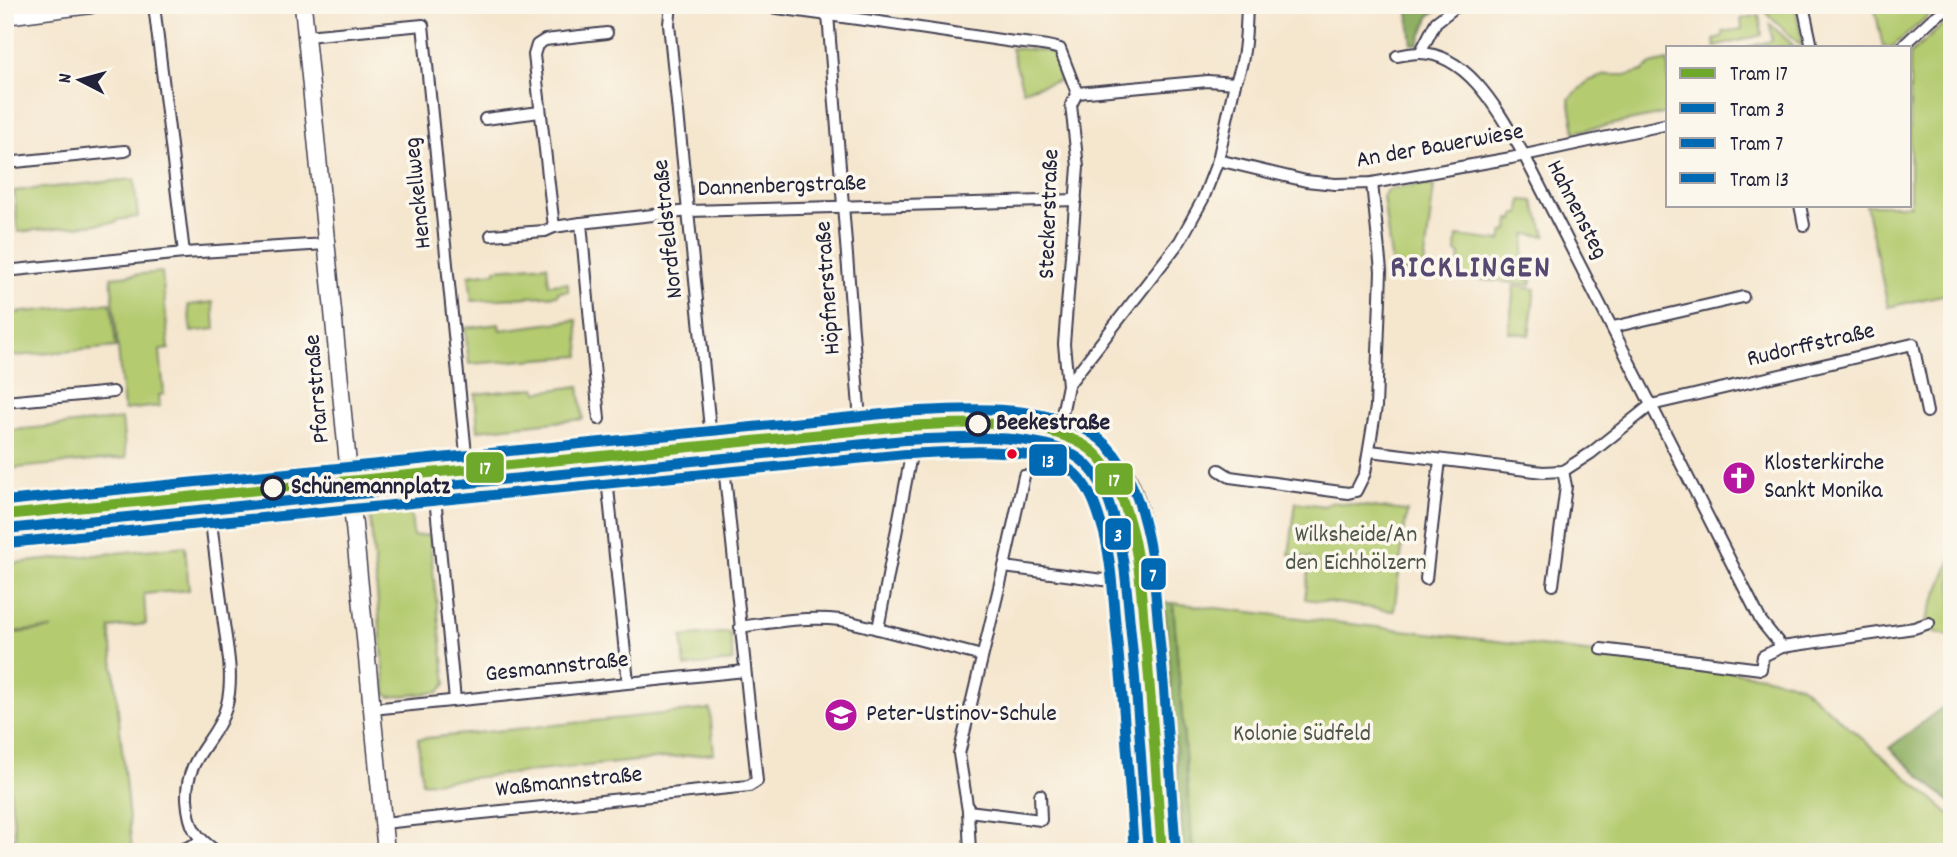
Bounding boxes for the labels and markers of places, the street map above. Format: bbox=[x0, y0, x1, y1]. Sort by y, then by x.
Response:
place label: Beekestraße bbox=[996, 407, 1110, 441]
marker: Beekestraße bbox=[966, 412, 990, 436]
unlabelled marker bbox=[1005, 447, 1019, 461]
place label: Klosterkirche Sankt Monika bbox=[1764, 447, 1884, 509]
church icon: Klosterkirche Sankt Monika bbox=[1720, 459, 1758, 497]
place label: Schünemannplatz bbox=[291, 471, 451, 505]
marker: Schünemannplatz bbox=[261, 476, 285, 500]
school or university icon: Peter-Ustinov-Schule bbox=[822, 696, 860, 734]
place label: Peter-Ustinov-Schule bbox=[866, 698, 1057, 732]

